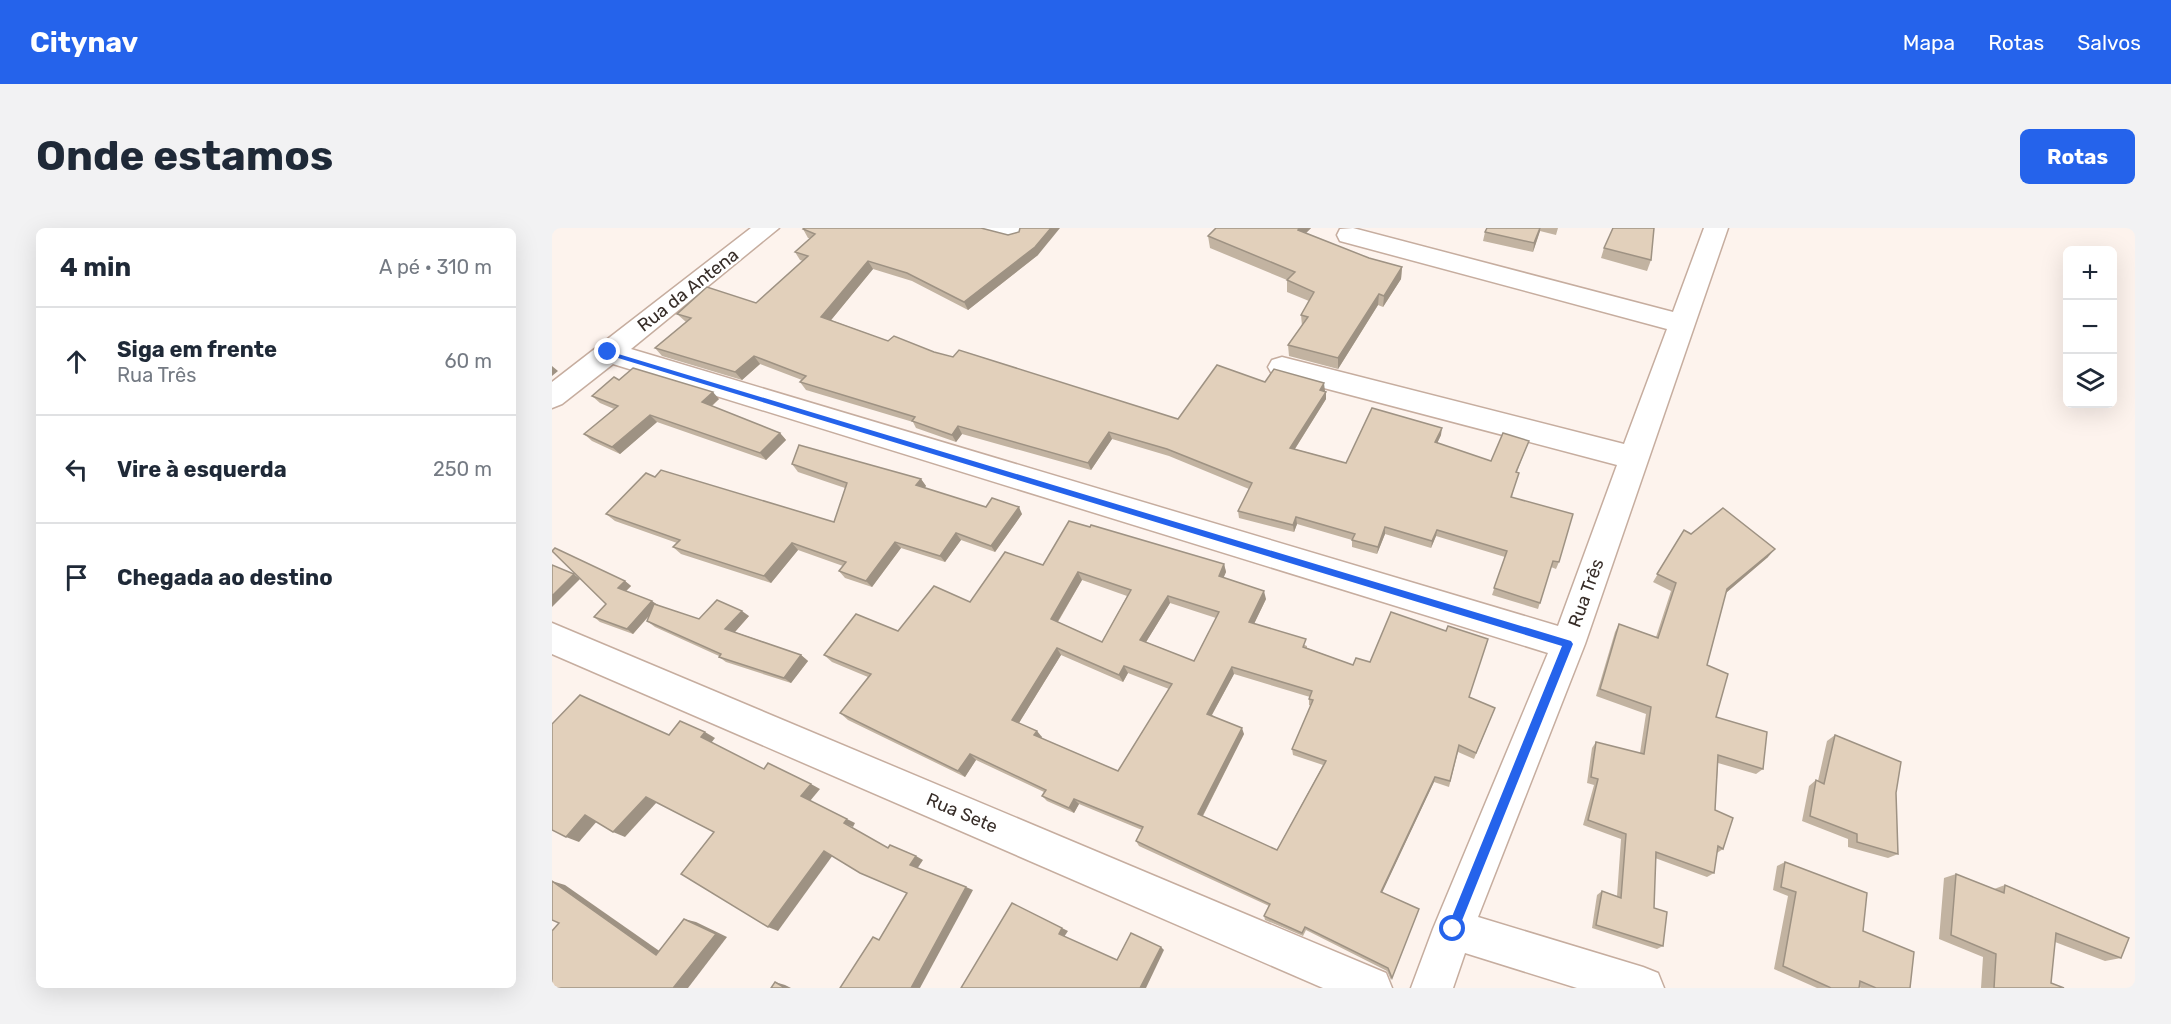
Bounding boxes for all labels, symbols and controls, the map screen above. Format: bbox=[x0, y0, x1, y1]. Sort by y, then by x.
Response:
text: Citynav bbox=[30, 26, 138, 59]
text: Mapa bbox=[1903, 30, 1955, 55]
text: Rotas bbox=[1988, 30, 2044, 55]
text: Salvos bbox=[2077, 30, 2141, 55]
button: Rotas bbox=[2020, 129, 2135, 184]
text: Onde estamos bbox=[36, 131, 333, 181]
street label: Rua da Antena bbox=[633, 244, 743, 336]
map controls bbox=[2063, 246, 2117, 408]
button: + bbox=[2063, 246, 2117, 300]
text: 4 min bbox=[60, 252, 131, 283]
text: A pé · 310 m bbox=[379, 255, 492, 279]
button: − bbox=[2063, 300, 2117, 354]
text: Siga em frente bbox=[117, 336, 277, 363]
route end bbox=[594, 338, 620, 364]
icon: ahead bbox=[60, 345, 93, 378]
text: 60 m bbox=[445, 349, 492, 373]
button: layers bbox=[2063, 354, 2117, 408]
text: Rua Três bbox=[117, 363, 196, 387]
icon: left bbox=[60, 453, 93, 486]
text: Vire à esquerda bbox=[117, 456, 287, 483]
text: 250 m bbox=[433, 457, 492, 481]
street label: Rua Três bbox=[1563, 556, 1609, 630]
icon: arrive bbox=[60, 561, 93, 594]
text: Chegada ao destino bbox=[117, 564, 333, 591]
street label: Rua Sete bbox=[923, 788, 1001, 838]
route start bbox=[1439, 915, 1465, 941]

